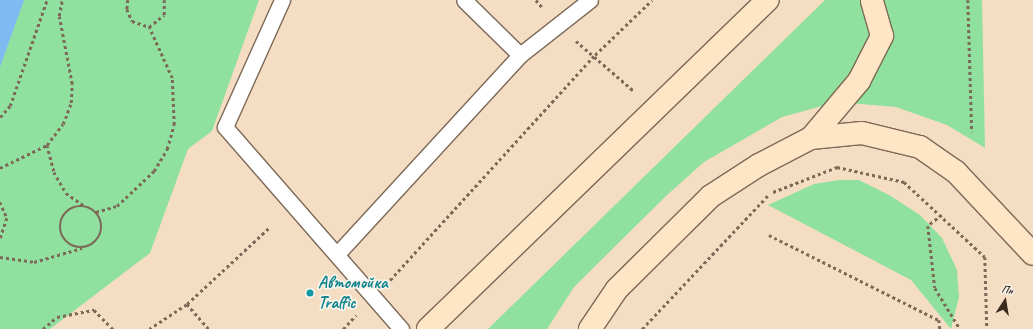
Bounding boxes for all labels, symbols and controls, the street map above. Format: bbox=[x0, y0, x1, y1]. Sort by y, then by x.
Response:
place label: Автомойка Traffic bbox=[318, 273, 388, 313]
north arrow bbox=[985, 281, 1025, 321]
text: Пн bbox=[1000, 281, 1015, 297]
marker: Автомойка Traffic bbox=[305, 288, 315, 298]

